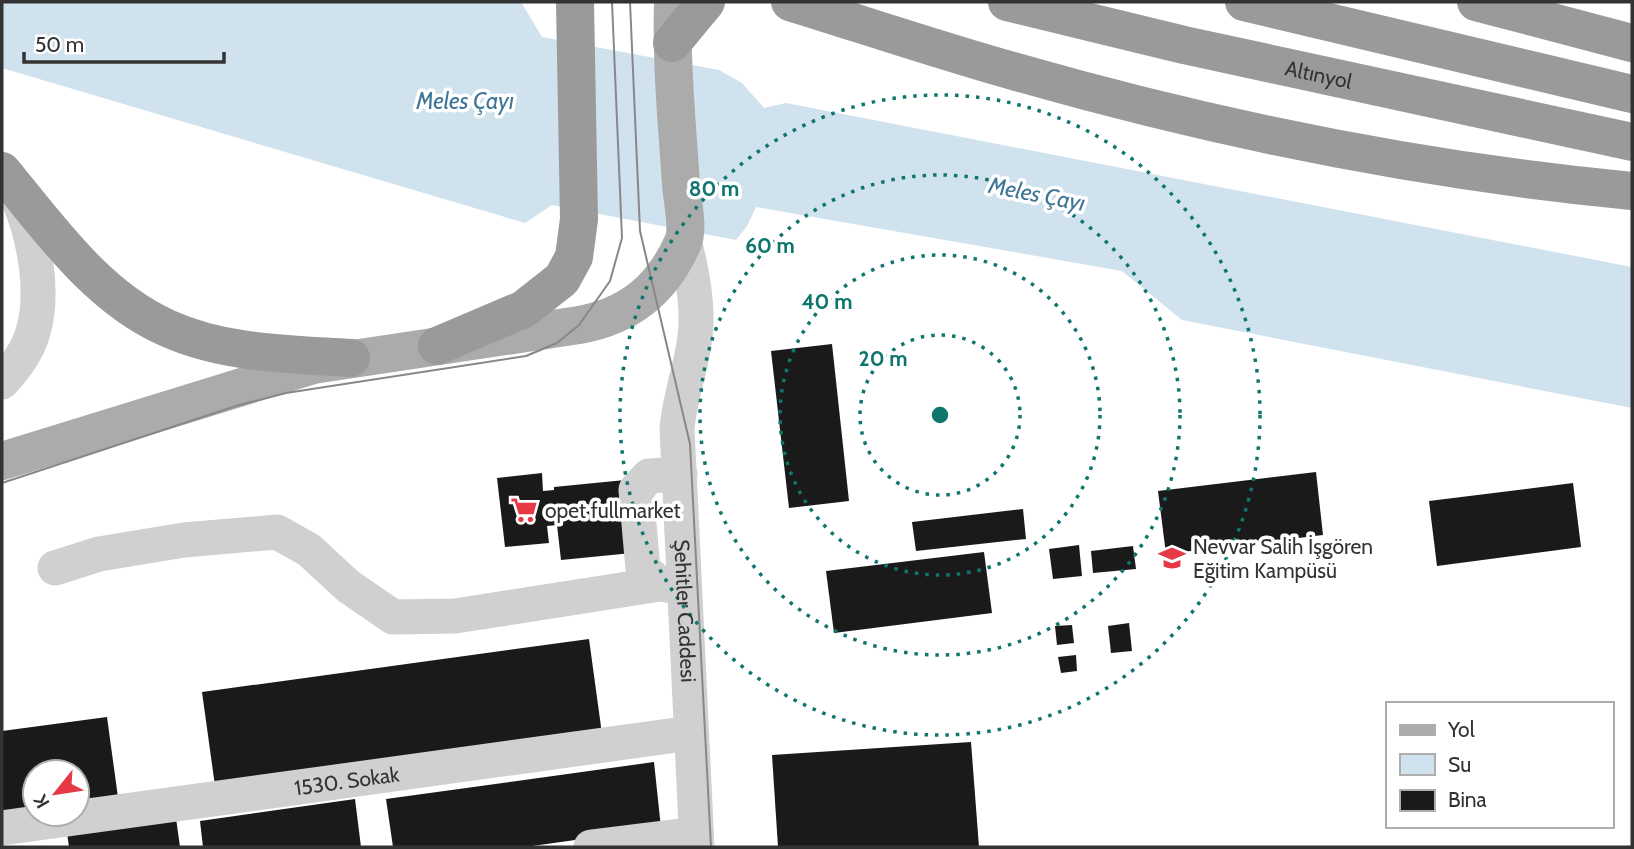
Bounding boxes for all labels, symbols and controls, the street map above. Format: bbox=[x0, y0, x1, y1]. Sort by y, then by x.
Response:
scale bar bbox=[24, 21, 224, 65]
text: 50 m bbox=[35, 32, 84, 57]
street label: Altınyol bbox=[1283, 55, 1354, 94]
water label: Meles Çayı bbox=[415, 87, 514, 115]
water label: Meles Çayı bbox=[985, 171, 1088, 217]
text: 80 m bbox=[689, 176, 739, 201]
text: 60 m bbox=[745, 233, 795, 258]
text: 40 m bbox=[802, 289, 852, 314]
text: 20 m bbox=[859, 346, 907, 371]
centre of rings bbox=[928, 403, 952, 427]
supermarket icon: opet fullmarket bbox=[509, 495, 539, 525]
place label: opet fullmarket bbox=[545, 498, 681, 523]
place label: Nevvar Salih İşgören Eğitim Kampüsü bbox=[1193, 534, 1373, 583]
street label: Şehitler Caddesi bbox=[670, 539, 702, 683]
school or university icon: Nevvar Salih İşgören Eğitim Kampüsü bbox=[1157, 543, 1187, 573]
legend bbox=[1386, 702, 1613, 828]
text: Yol bbox=[1447, 717, 1475, 742]
text: Su bbox=[1448, 752, 1471, 777]
north arrow bbox=[21, 758, 91, 828]
street label: 1530. Sokak bbox=[293, 761, 401, 800]
text: Bina bbox=[1448, 787, 1487, 812]
text: K bbox=[29, 790, 55, 812]

